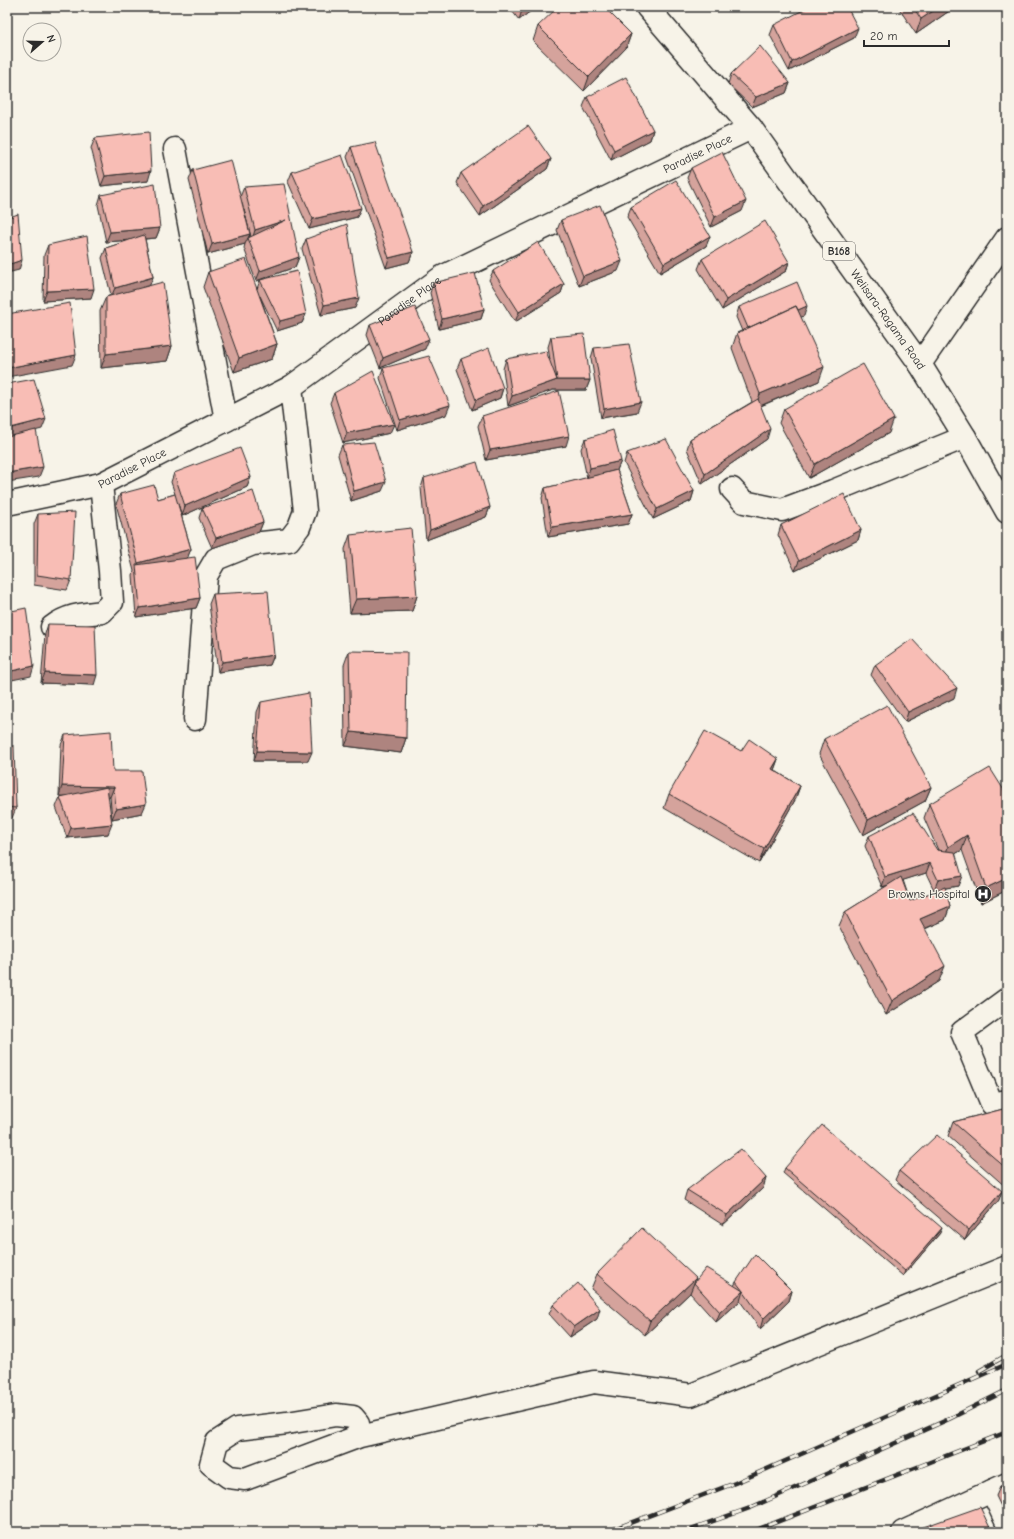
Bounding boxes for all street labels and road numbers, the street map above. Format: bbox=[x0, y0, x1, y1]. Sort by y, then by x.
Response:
street label: Paradise Place bbox=[661, 131, 734, 176]
road number: B168 bbox=[823, 242, 855, 260]
street label: Welisara-Ragama Road bbox=[848, 267, 929, 372]
street label: Paradise Place bbox=[375, 273, 444, 328]
street label: Paradise Place bbox=[96, 445, 169, 491]

